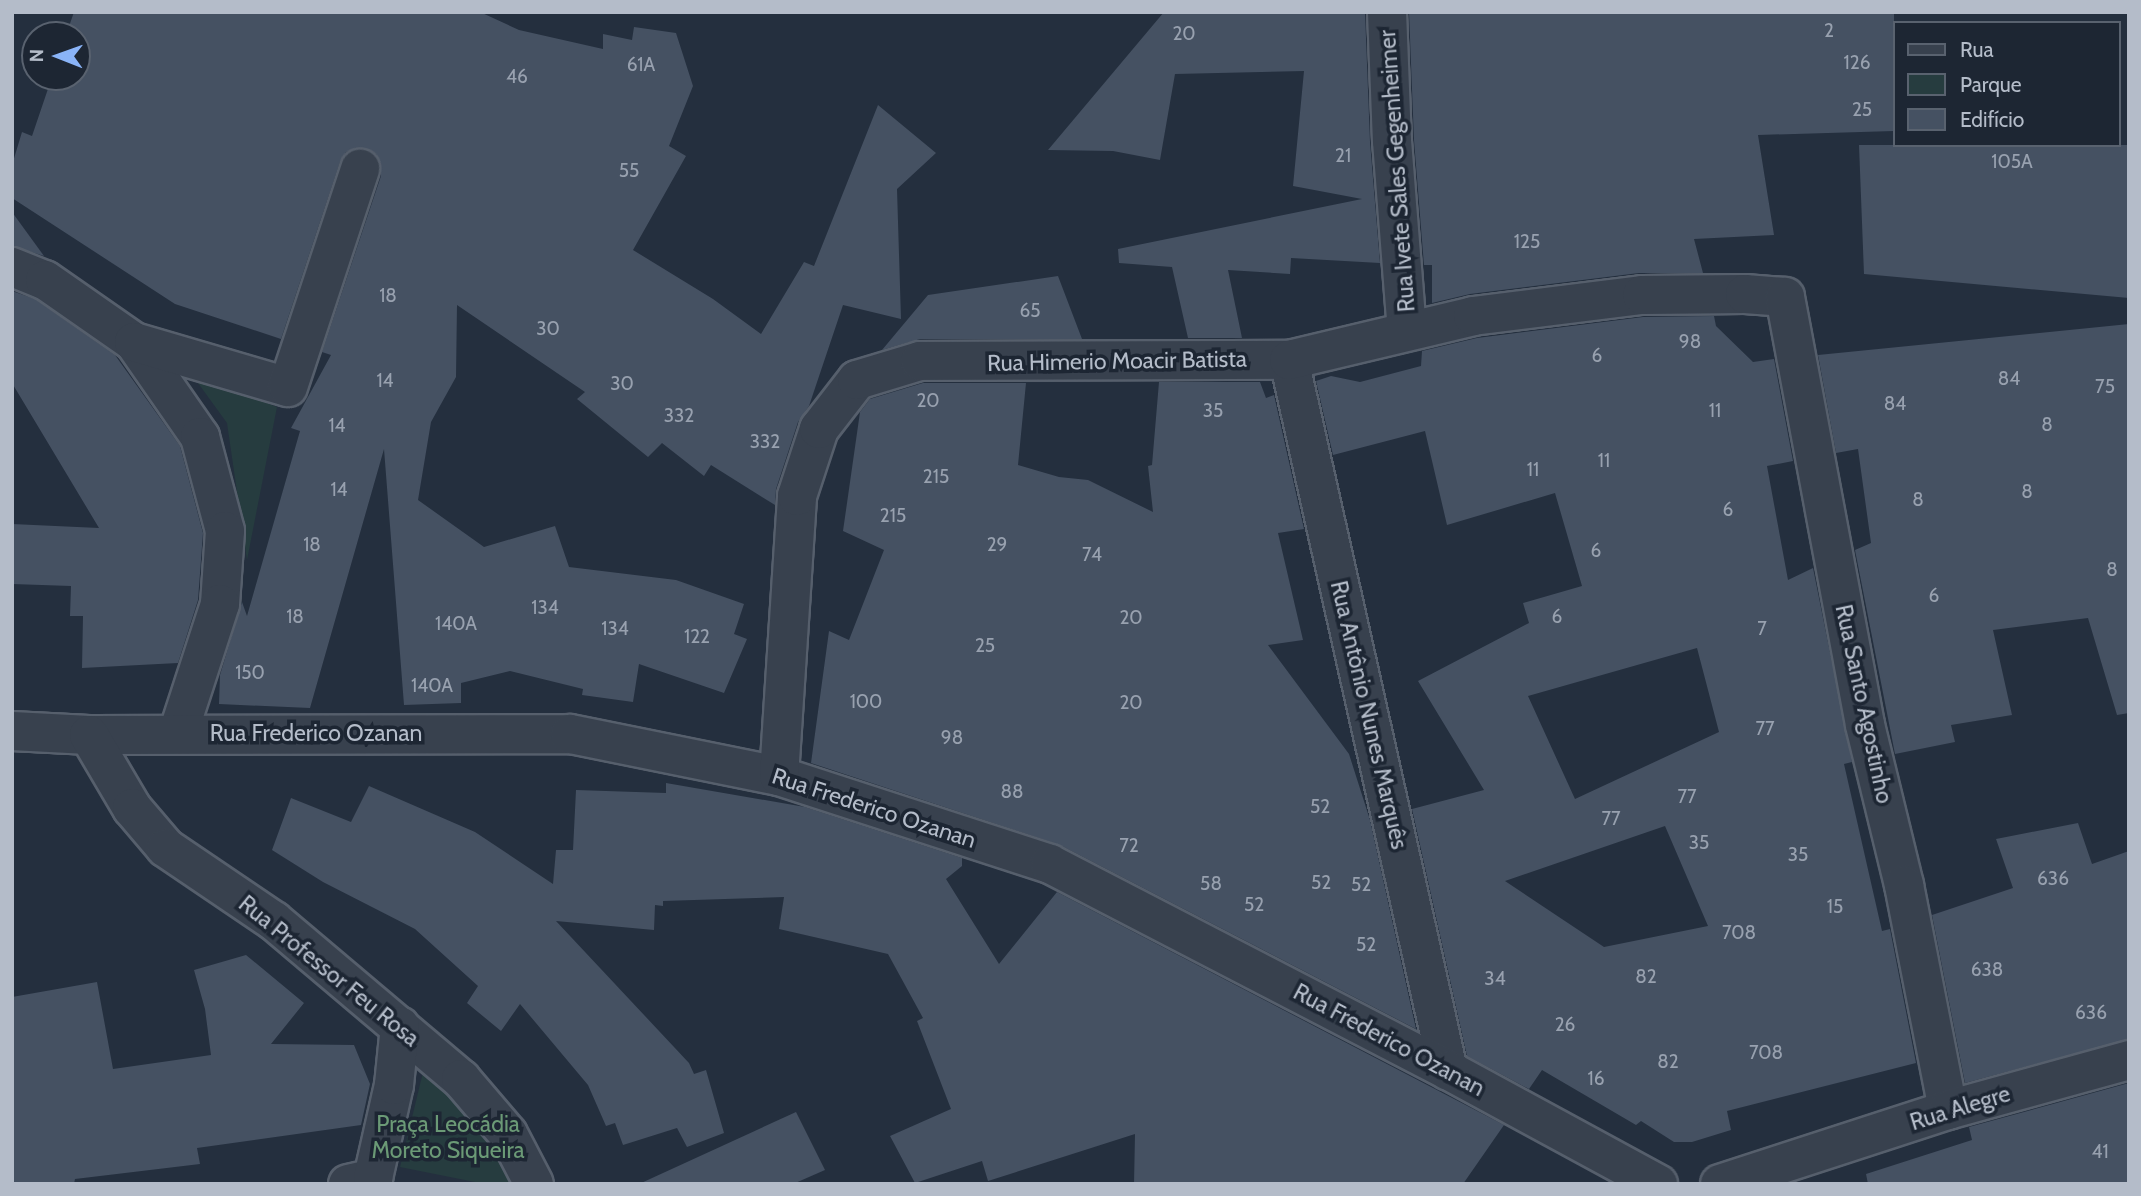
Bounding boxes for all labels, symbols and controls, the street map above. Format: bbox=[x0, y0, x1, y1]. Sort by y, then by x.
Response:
house number: 2 bbox=[1824, 20, 1834, 42]
north arrow bbox=[21, 21, 91, 91]
legend bbox=[1892, 21, 2120, 147]
house number: 20 bbox=[1172, 23, 1196, 45]
street label: Rua Ivete Sales Gegenheimer bbox=[1373, 29, 1421, 313]
text: Rua bbox=[1960, 37, 1994, 62]
text: N bbox=[25, 49, 48, 63]
house number: 126 bbox=[1844, 52, 1870, 74]
house number: 61A bbox=[627, 54, 655, 76]
house number: 46 bbox=[506, 66, 528, 88]
text: Parque bbox=[1960, 72, 2022, 97]
house number: 25 bbox=[1852, 99, 1872, 121]
text: Edifício bbox=[1960, 107, 2024, 132]
house number: 21 bbox=[1335, 145, 1351, 167]
house number: 105A bbox=[1991, 151, 2033, 173]
house number: 55 bbox=[619, 160, 639, 182]
house number: 125 bbox=[1514, 231, 1540, 253]
house number: 18 bbox=[379, 285, 397, 307]
house number: 65 bbox=[1019, 300, 1041, 322]
house number: 30 bbox=[536, 318, 560, 340]
house number: 98 bbox=[1679, 331, 1701, 353]
street label: Rua Himerio Moacir Batista bbox=[987, 345, 1247, 377]
house number: 6 bbox=[1592, 345, 1602, 367]
house number: 84 bbox=[1998, 368, 2020, 390]
house number: 14 bbox=[376, 370, 394, 392]
house number: 30 bbox=[610, 373, 634, 395]
house number: 75 bbox=[2095, 376, 2115, 398]
house number: 20 bbox=[916, 390, 940, 412]
house number: 84 bbox=[1884, 393, 1906, 415]
house number: 35 bbox=[1203, 400, 1223, 422]
house number: 11 bbox=[1709, 400, 1721, 422]
house number: 332 bbox=[664, 405, 694, 427]
house number: 8 bbox=[2041, 414, 2053, 436]
house number: 14 bbox=[328, 415, 346, 437]
house number: 332 bbox=[750, 431, 780, 453]
house number: 11 bbox=[1598, 450, 1610, 472]
house number: 11 bbox=[1527, 459, 1539, 481]
house number: 215 bbox=[923, 466, 949, 488]
house number: 14 bbox=[330, 479, 348, 501]
house number: 8 bbox=[2021, 481, 2033, 503]
house number: 8 bbox=[1912, 489, 1924, 511]
house number: 6 bbox=[1723, 499, 1733, 521]
house number: 215 bbox=[880, 505, 906, 527]
house number: 18 bbox=[303, 534, 321, 556]
house number: 29 bbox=[987, 534, 1007, 556]
house number: 6 bbox=[1591, 540, 1601, 562]
house number: 74 bbox=[1082, 544, 1102, 566]
house number: 8 bbox=[2106, 559, 2118, 581]
street label: Rua Antônio Nunes Marquês bbox=[1325, 578, 1413, 852]
house number: 6 bbox=[1929, 585, 1939, 607]
house number: 134 bbox=[531, 597, 559, 619]
street label: Rua Santo Agostinho bbox=[1829, 602, 1899, 806]
house number: 18 bbox=[286, 606, 304, 628]
house number: 6 bbox=[1552, 606, 1562, 628]
house number: 20 bbox=[1119, 607, 1143, 629]
house number: 140A bbox=[435, 613, 477, 635]
house number: 134 bbox=[601, 618, 629, 640]
house number: 7 bbox=[1757, 618, 1767, 640]
house number: 122 bbox=[684, 626, 710, 648]
house number: 25 bbox=[975, 635, 995, 657]
house number: 150 bbox=[235, 662, 265, 684]
house number: 140A bbox=[411, 675, 453, 697]
house number: 100 bbox=[850, 691, 882, 713]
house number: 20 bbox=[1119, 692, 1143, 714]
house number: 77 bbox=[1755, 718, 1775, 740]
street label: Rua Frederico Ozanan bbox=[210, 719, 422, 747]
house number: 98 bbox=[941, 727, 963, 749]
street label: Rua Frederico Ozanan bbox=[769, 762, 979, 854]
house number: 88 bbox=[1000, 781, 1024, 803]
house number: 77 bbox=[1677, 786, 1697, 808]
house number: 52 bbox=[1310, 796, 1330, 818]
house number: 77 bbox=[1601, 808, 1621, 830]
house number: 35 bbox=[1689, 832, 1709, 854]
house number: 72 bbox=[1119, 835, 1139, 857]
house number: 35 bbox=[1788, 844, 1808, 866]
house number: 636 bbox=[2037, 868, 2069, 890]
house number: 52 bbox=[1311, 872, 1331, 894]
house number: 58 bbox=[1200, 873, 1222, 895]
house number: 52 bbox=[1351, 874, 1371, 896]
street label: Rua Professor Feu Rosa bbox=[233, 890, 425, 1052]
house number: 52 bbox=[1244, 894, 1264, 916]
house number: 15 bbox=[1827, 896, 1843, 918]
house number: 708 bbox=[1722, 922, 1756, 944]
house number: 52 bbox=[1356, 934, 1376, 956]
house number: 638 bbox=[1971, 959, 2003, 981]
house number: 82 bbox=[1635, 966, 1657, 988]
house number: 34 bbox=[1484, 968, 1506, 990]
street label: Rua Frederico Ozanan bbox=[1289, 978, 1489, 1102]
house number: 636 bbox=[2075, 1002, 2107, 1024]
house number: 26 bbox=[1555, 1014, 1575, 1036]
house number: 708 bbox=[1749, 1042, 1783, 1064]
house number: 82 bbox=[1657, 1051, 1679, 1073]
house number: 16 bbox=[1588, 1068, 1604, 1090]
street label: Rua Alegre bbox=[1907, 1080, 2013, 1136]
park label: Praça Leocádia Moreto Siqueira bbox=[371, 1110, 525, 1164]
house number: 41 bbox=[2091, 1141, 2109, 1163]

